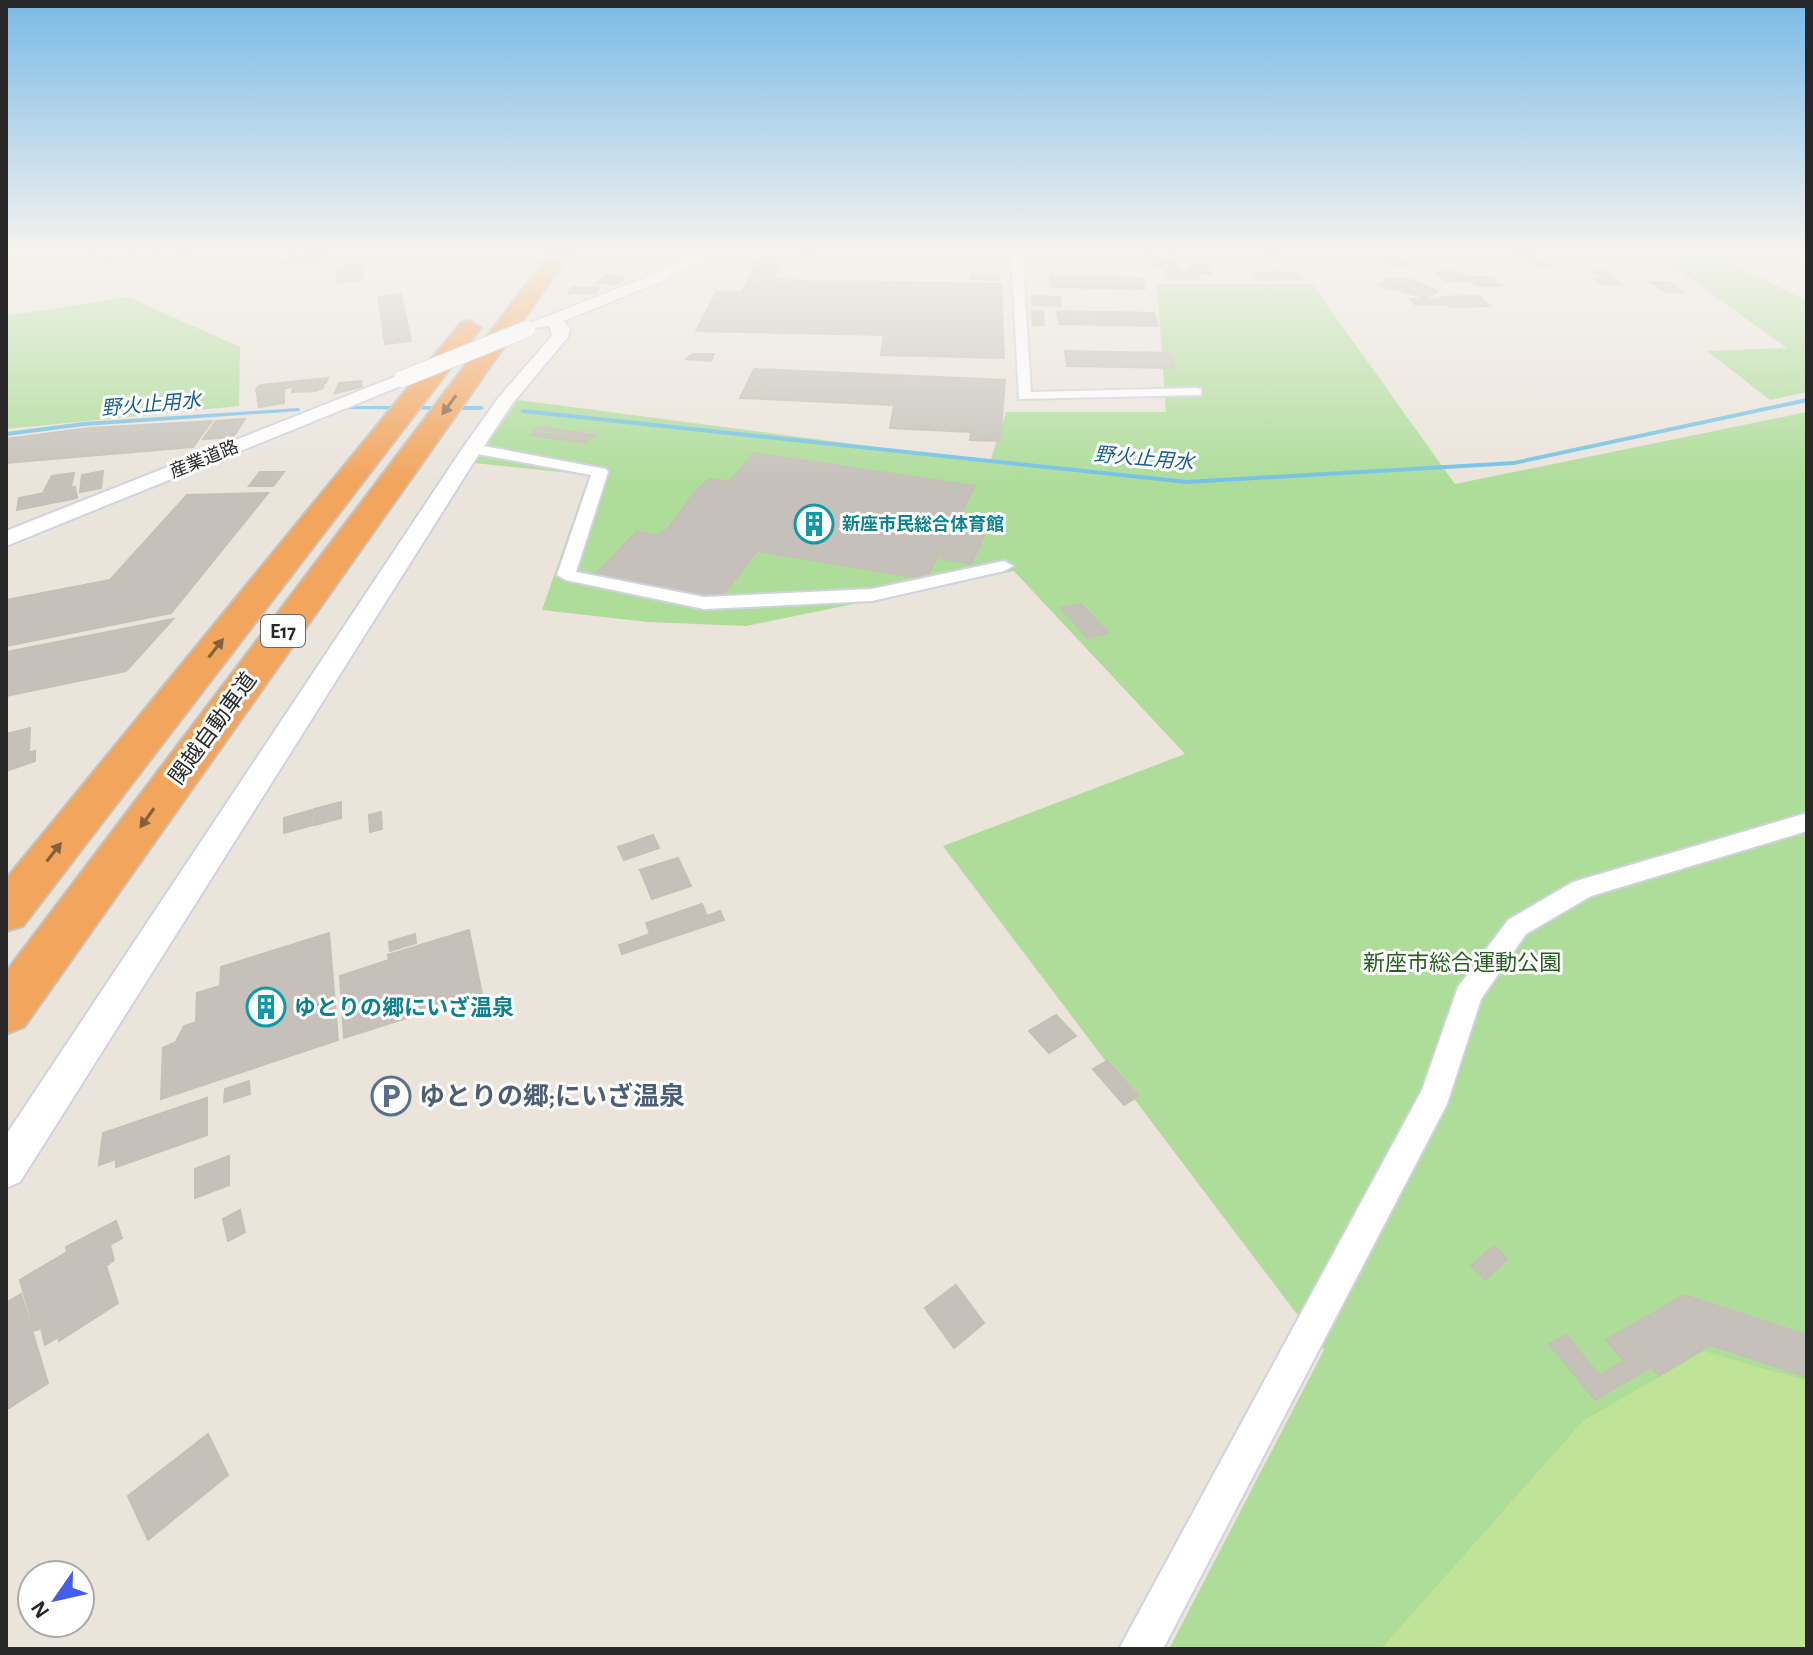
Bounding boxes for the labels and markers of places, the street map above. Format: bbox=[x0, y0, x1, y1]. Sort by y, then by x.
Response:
building icon: 新座市民総合体育館 bbox=[793, 503, 835, 545]
place label: 新座市民総合体育館 bbox=[842, 514, 1004, 534]
building icon: ゆとりの郷にいざ温泉 bbox=[245, 986, 287, 1028]
place label: ゆとりの郷にいざ温泉 bbox=[294, 995, 514, 1019]
parking icon: ゆとりの郷;にいざ温泉 bbox=[370, 1075, 412, 1117]
place label: ゆとりの郷;にいざ温泉 bbox=[419, 1082, 685, 1110]

